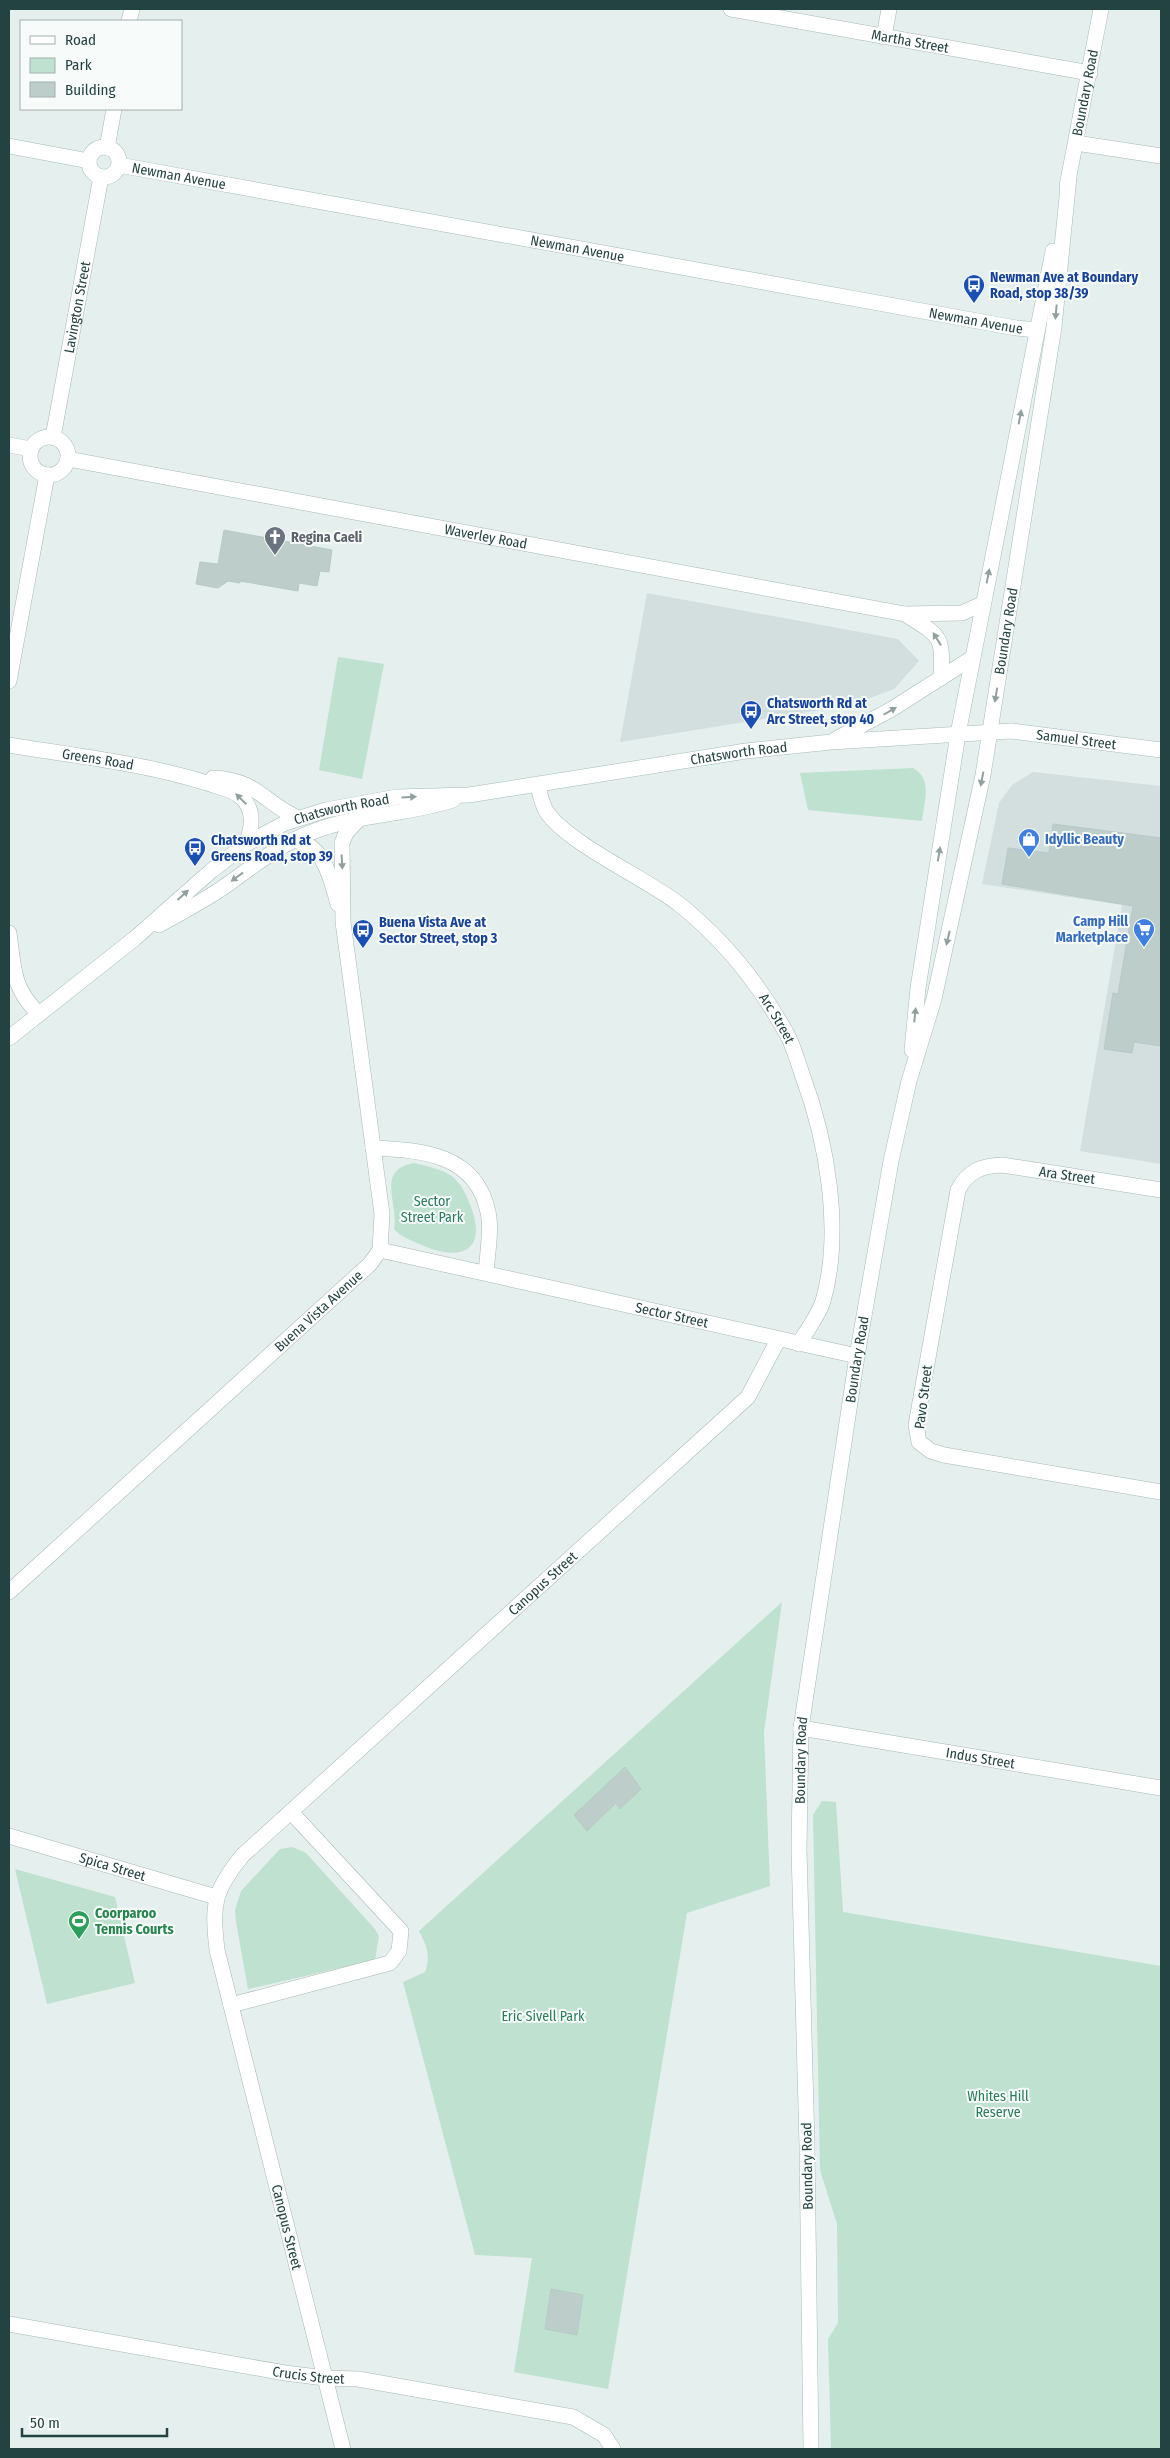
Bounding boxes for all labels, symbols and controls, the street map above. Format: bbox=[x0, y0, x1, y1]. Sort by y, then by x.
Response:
legend bbox=[20, 20, 182, 110]
street label: Martha Street bbox=[870, 26, 951, 57]
text: Road bbox=[65, 31, 96, 49]
street label: Boundary Road bbox=[1069, 48, 1102, 137]
text: Park bbox=[65, 56, 92, 74]
text: Building bbox=[65, 81, 116, 99]
street label: Newman Avenue bbox=[131, 160, 227, 193]
street label: Newman Avenue bbox=[529, 232, 626, 266]
street label: Lavington Street bbox=[61, 259, 94, 355]
place label: Newman Ave at Boundary Road, stop 38/39 bbox=[990, 269, 1138, 302]
bus stop icon: Newman Ave at Boundary Road, stop 38/39 bbox=[962, 273, 986, 304]
street label: Newman Avenue bbox=[928, 304, 1024, 338]
one-way arrow bbox=[1052, 305, 1060, 321]
one-way arrow bbox=[1016, 408, 1024, 424]
street label: Waverley Road bbox=[443, 521, 529, 553]
church icon: Regina Caeli bbox=[263, 525, 287, 556]
place label: Regina Caeli bbox=[291, 529, 363, 546]
one-way arrow bbox=[984, 568, 992, 584]
street label: Boundary Road bbox=[991, 587, 1022, 676]
one-way arrow bbox=[932, 632, 941, 645]
one-way arrow bbox=[991, 688, 999, 704]
place label: Chatsworth Rd at Arc Street, stop 40 bbox=[766, 695, 875, 728]
bus stop icon: Chatsworth Rd at Arc Street, stop 40 bbox=[739, 699, 763, 730]
one-way arrow bbox=[883, 706, 896, 715]
street label: Samuel Street bbox=[1035, 726, 1118, 753]
street label: Chatsworth Road bbox=[689, 739, 788, 769]
street label: Greens Road bbox=[61, 745, 135, 774]
one-way arrow bbox=[978, 772, 986, 788]
street label: Chatsworth Road bbox=[292, 791, 391, 829]
one-way arrow bbox=[401, 792, 417, 800]
one-way arrow bbox=[236, 793, 248, 805]
shop icon: Idyllic Beauty bbox=[1017, 827, 1041, 858]
place label: Idyllic Beauty bbox=[1045, 831, 1124, 848]
place label: Chatsworth Rd at Greens Road, stop 39 bbox=[211, 832, 333, 865]
bus stop icon: Chatsworth Rd at Greens Road, stop 39 bbox=[183, 836, 207, 867]
one-way arrow bbox=[935, 846, 943, 862]
one-way arrow bbox=[338, 854, 346, 870]
one-way arrow bbox=[231, 872, 244, 882]
one-way arrow bbox=[177, 890, 190, 901]
place label: Camp Hill Marketplace bbox=[1056, 913, 1128, 946]
place label: Buena Vista Ave at Sector Street, stop 3 bbox=[379, 914, 498, 947]
supermarket icon: Camp Hill Marketplace bbox=[1132, 917, 1156, 948]
bus stop icon: Buena Vista Ave at Sector Street, stop 3 bbox=[351, 918, 375, 949]
one-way arrow bbox=[944, 931, 952, 946]
street label: Arc Street bbox=[755, 990, 798, 1046]
one-way arrow bbox=[911, 1007, 919, 1023]
street label: Ara Street bbox=[1038, 1163, 1096, 1188]
park label: Sector Street Park bbox=[401, 1193, 464, 1226]
street label: Buena Vista Avenue bbox=[271, 1267, 366, 1356]
street label: Sector Street bbox=[634, 1299, 710, 1332]
street label: Boundary Road bbox=[842, 1315, 873, 1404]
street label: Pavo Street bbox=[911, 1364, 936, 1430]
street label: Canopus Street bbox=[505, 1548, 581, 1619]
street label: Boundary Road bbox=[792, 1715, 812, 1804]
street label: Indus Street bbox=[945, 1744, 1017, 1773]
street label: Spica Street bbox=[77, 1849, 148, 1885]
place label: Coorparoo Tennis Courts bbox=[95, 1905, 174, 1938]
sports icon: Coorparoo Tennis Courts bbox=[67, 1909, 91, 1940]
park label: Eric Sivell Park bbox=[501, 2008, 585, 2025]
park label: Whites Hill Reserve bbox=[967, 2088, 1029, 2121]
street label: Boundary Road bbox=[798, 2122, 817, 2210]
street label: Canopus Street bbox=[268, 2183, 305, 2272]
street label: Crucis Street bbox=[271, 2363, 345, 2388]
scale bar bbox=[22, 2406, 168, 2438]
text: 50 m bbox=[30, 2414, 60, 2432]

